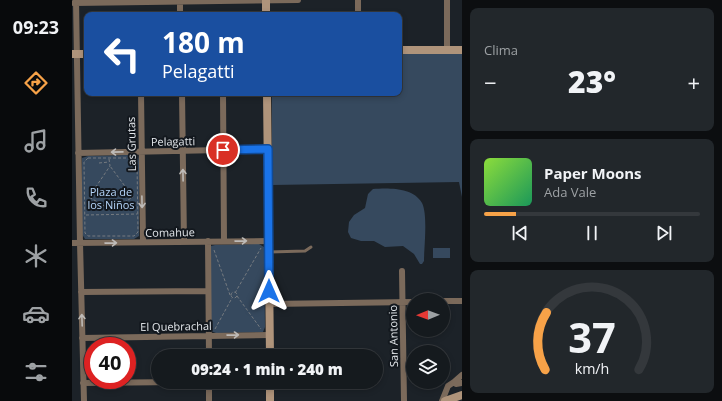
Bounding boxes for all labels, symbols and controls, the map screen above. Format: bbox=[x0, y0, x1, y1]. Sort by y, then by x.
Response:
text: 09:23 bbox=[13, 15, 59, 39]
text: 180 m bbox=[162, 23, 245, 61]
icon: left bbox=[96, 28, 148, 80]
text: Clima bbox=[484, 41, 518, 59]
text: Pelagatti bbox=[162, 59, 235, 83]
text: 23° bbox=[568, 61, 616, 102]
text: − bbox=[484, 67, 497, 97]
text: + bbox=[687, 67, 700, 97]
icon: directions bbox=[22, 69, 50, 97]
street label: Las Grutas bbox=[123, 117, 139, 171]
icon: music bbox=[22, 127, 50, 155]
street label: Pelagatti bbox=[151, 133, 195, 149]
pin bbox=[206, 133, 240, 167]
icon: arrive bbox=[212, 139, 234, 161]
one-way arrow bbox=[111, 148, 124, 156]
text: Paper Moons bbox=[544, 163, 642, 183]
one-way arrow bbox=[179, 169, 187, 182]
text: Ada Vale bbox=[544, 183, 596, 201]
icon: phone bbox=[22, 184, 50, 212]
park label: Plaza de los Niños bbox=[87, 184, 135, 212]
one-way arrow bbox=[138, 195, 146, 208]
icon: previous bbox=[509, 222, 531, 244]
icon: pause bbox=[581, 222, 603, 244]
icon: next bbox=[653, 222, 675, 244]
street label: Comahue bbox=[145, 224, 195, 240]
one-way arrow bbox=[234, 237, 247, 245]
one-way arrow bbox=[104, 239, 117, 247]
icon: climate bbox=[22, 242, 50, 270]
position arrow bbox=[248, 270, 290, 312]
north arrow bbox=[406, 293, 450, 337]
map controls bbox=[406, 293, 450, 389]
icon: car bbox=[22, 300, 50, 328]
street label: San Antonio bbox=[385, 304, 401, 367]
text: 37 bbox=[568, 308, 616, 364]
one-way arrow bbox=[78, 314, 85, 327]
street label: El Quebrachal bbox=[140, 318, 212, 334]
one-way arrow bbox=[226, 332, 239, 339]
speed limit sign: 40 bbox=[84, 337, 136, 389]
button: layers bbox=[406, 345, 450, 389]
icon: filters bbox=[22, 358, 50, 386]
text: km/h bbox=[575, 358, 609, 377]
text: 09:24 · 1 min · 240 m bbox=[191, 359, 343, 379]

